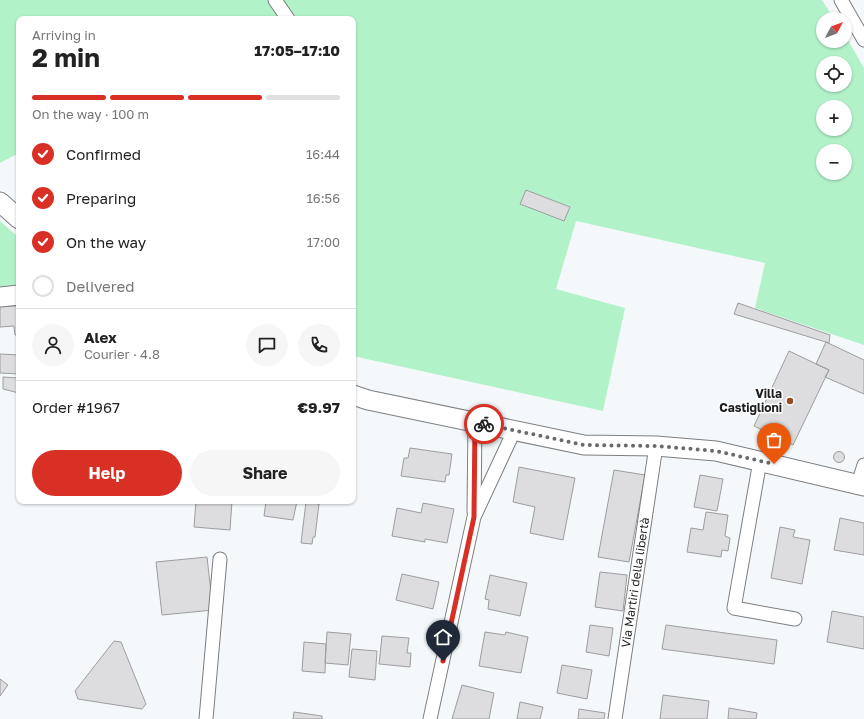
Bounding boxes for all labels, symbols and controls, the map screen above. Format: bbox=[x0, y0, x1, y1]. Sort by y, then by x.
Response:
north arrow bbox=[816, 12, 852, 48]
map controls bbox=[816, 12, 852, 180]
text: Arriving in bbox=[32, 27, 96, 43]
text: 17:05–17:10 bbox=[254, 41, 340, 59]
text: 2 min bbox=[32, 42, 100, 73]
button: locate bbox=[816, 56, 852, 92]
button: + bbox=[816, 100, 852, 136]
text: On the way · 100 m bbox=[32, 106, 149, 122]
icon: check bbox=[32, 143, 54, 165]
button: − bbox=[816, 144, 852, 180]
text: Confirmed bbox=[66, 145, 141, 163]
text: 16:44 bbox=[306, 146, 340, 162]
icon: check bbox=[32, 187, 54, 209]
text: Preparing bbox=[66, 189, 136, 207]
text: 16:56 bbox=[307, 190, 340, 206]
icon: check bbox=[32, 231, 54, 253]
text: On the way bbox=[66, 233, 146, 251]
text: 17:00 bbox=[307, 234, 340, 250]
text: Delivered bbox=[66, 277, 134, 295]
button: person bbox=[32, 324, 74, 366]
button: chat bbox=[246, 324, 288, 366]
button: phone bbox=[298, 324, 340, 366]
text: Alex bbox=[84, 328, 117, 346]
text: Courier · 4.8 bbox=[84, 346, 160, 362]
place label: Villa Castiglioni bbox=[719, 386, 782, 415]
marker: Villa Castiglioni bbox=[785, 396, 795, 406]
text: Order #1967 bbox=[32, 398, 120, 416]
text: €9.97 bbox=[297, 398, 340, 416]
courier bbox=[464, 404, 504, 444]
icon: bike bbox=[473, 413, 495, 435]
pin bbox=[757, 423, 791, 464]
icon: bag bbox=[763, 429, 785, 451]
button: Help bbox=[32, 450, 182, 496]
button: Share bbox=[190, 450, 340, 496]
street label: Via Martiri della libertà bbox=[618, 516, 652, 649]
pin bbox=[426, 620, 460, 661]
icon: home bbox=[432, 626, 454, 648]

